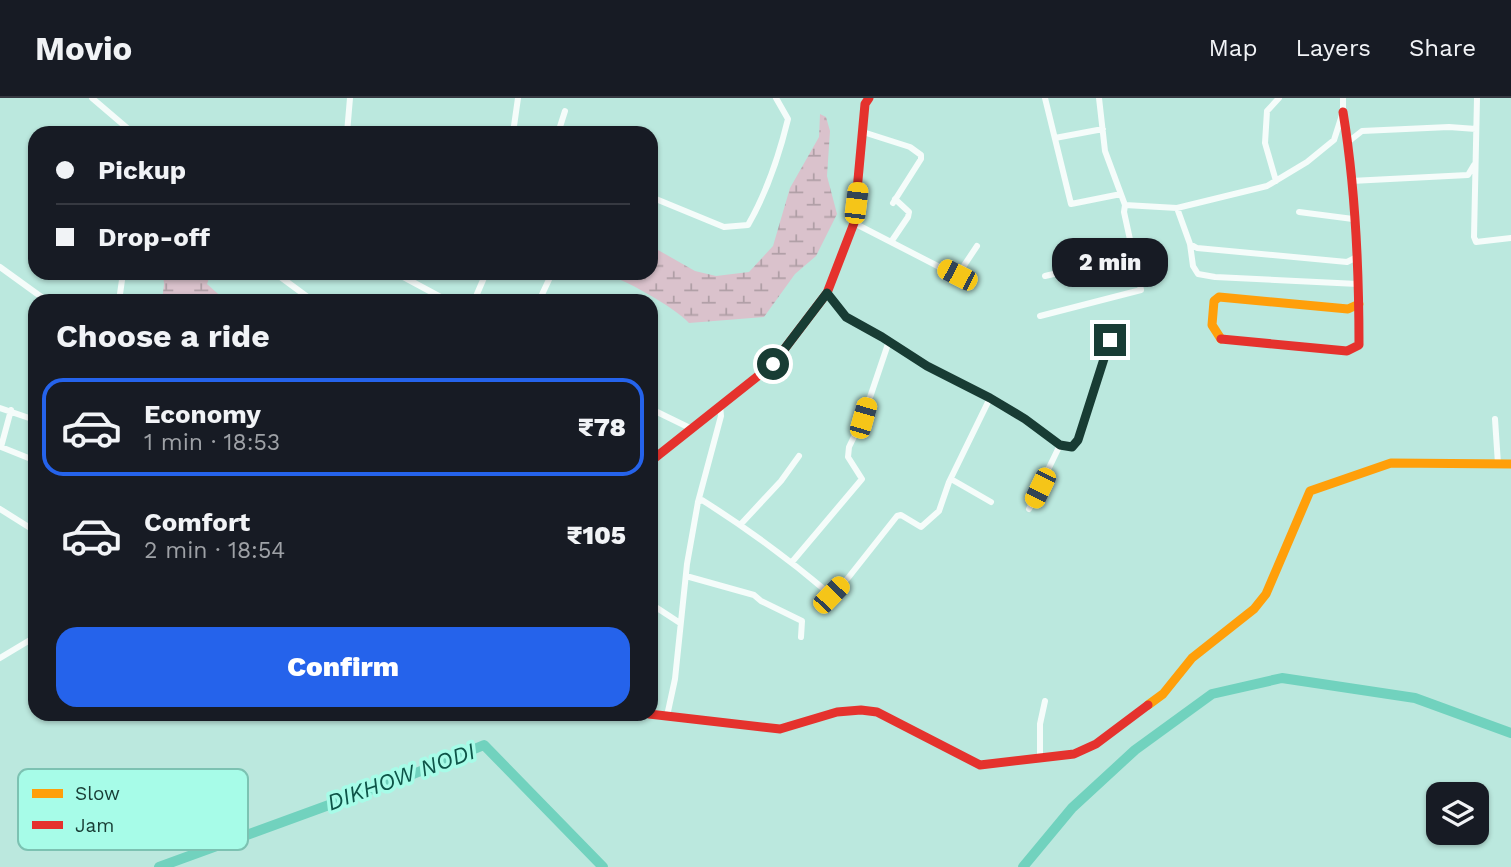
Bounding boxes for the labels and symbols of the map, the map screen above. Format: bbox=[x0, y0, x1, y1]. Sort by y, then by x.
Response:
car bbox=[844, 181, 869, 225]
callout: 2 min bbox=[1052, 238, 1168, 288]
car bbox=[934, 256, 981, 294]
route end bbox=[1094, 324, 1126, 356]
route start bbox=[757, 348, 789, 380]
car bbox=[848, 395, 879, 441]
car bbox=[1022, 465, 1059, 511]
car bbox=[809, 573, 854, 617]
water label: DIKHOW NODI bbox=[323, 738, 479, 816]
legend bbox=[18, 769, 248, 850]
text: Slow bbox=[75, 782, 120, 805]
text: Jam bbox=[75, 814, 114, 837]

